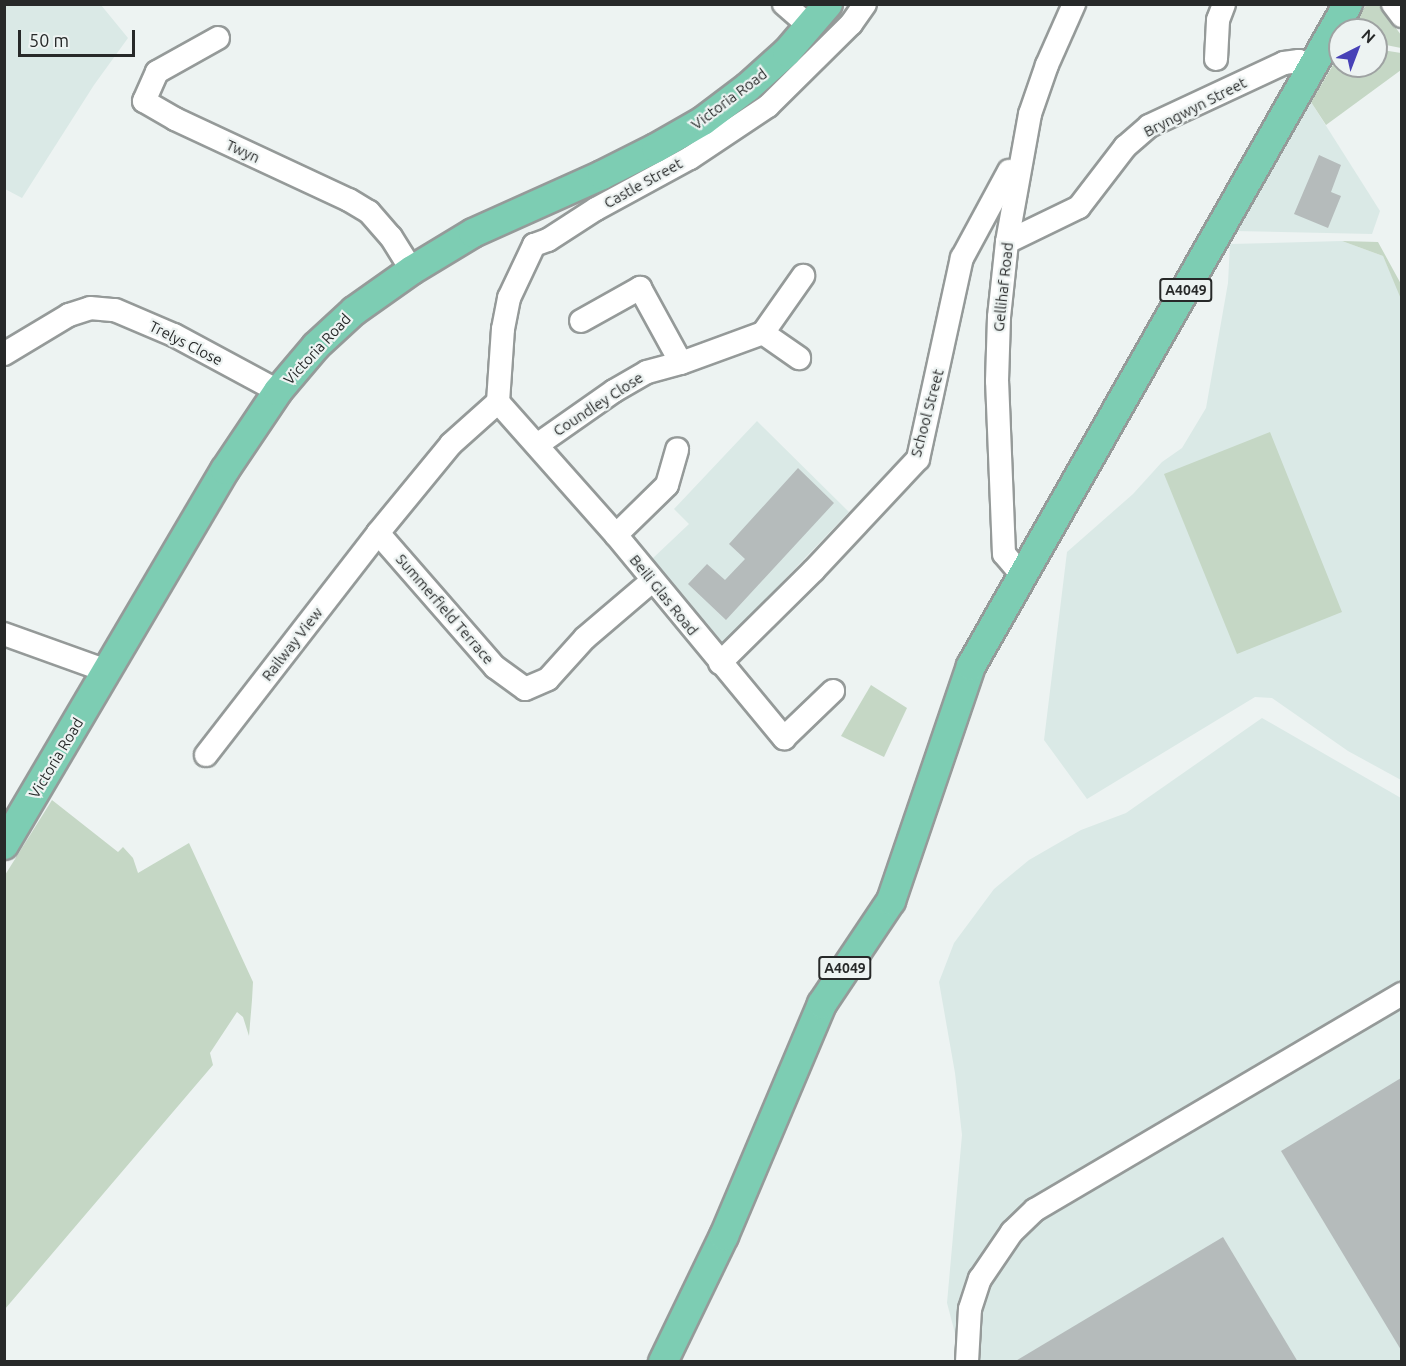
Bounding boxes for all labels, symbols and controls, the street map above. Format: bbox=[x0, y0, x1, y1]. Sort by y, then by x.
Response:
scale bar bbox=[21, 18, 138, 56]
north arrow bbox=[1328, 18, 1388, 78]
text: N bbox=[1358, 25, 1379, 47]
text: 50 m bbox=[29, 30, 69, 50]
street label: Victoria Road bbox=[688, 65, 770, 133]
street label: Bryngwyn Street bbox=[1141, 73, 1249, 141]
street label: Twyn bbox=[223, 135, 263, 167]
street label: Castle Street bbox=[601, 154, 685, 212]
street label: Gellihaf Road bbox=[989, 241, 1017, 333]
road number: A4049 bbox=[1159, 279, 1213, 301]
street label: Victoria Road bbox=[280, 310, 354, 388]
street label: Trelys Close bbox=[146, 317, 226, 369]
street label: School Street bbox=[907, 367, 947, 459]
street label: Coundley Close bbox=[550, 368, 646, 440]
street label: Summerfield Terrace bbox=[392, 550, 498, 668]
street label: Beili Glas Road bbox=[626, 551, 702, 639]
street label: Railway View bbox=[258, 604, 326, 684]
street label: Victoria Road bbox=[25, 715, 87, 801]
road number: A4049 bbox=[818, 957, 872, 979]

